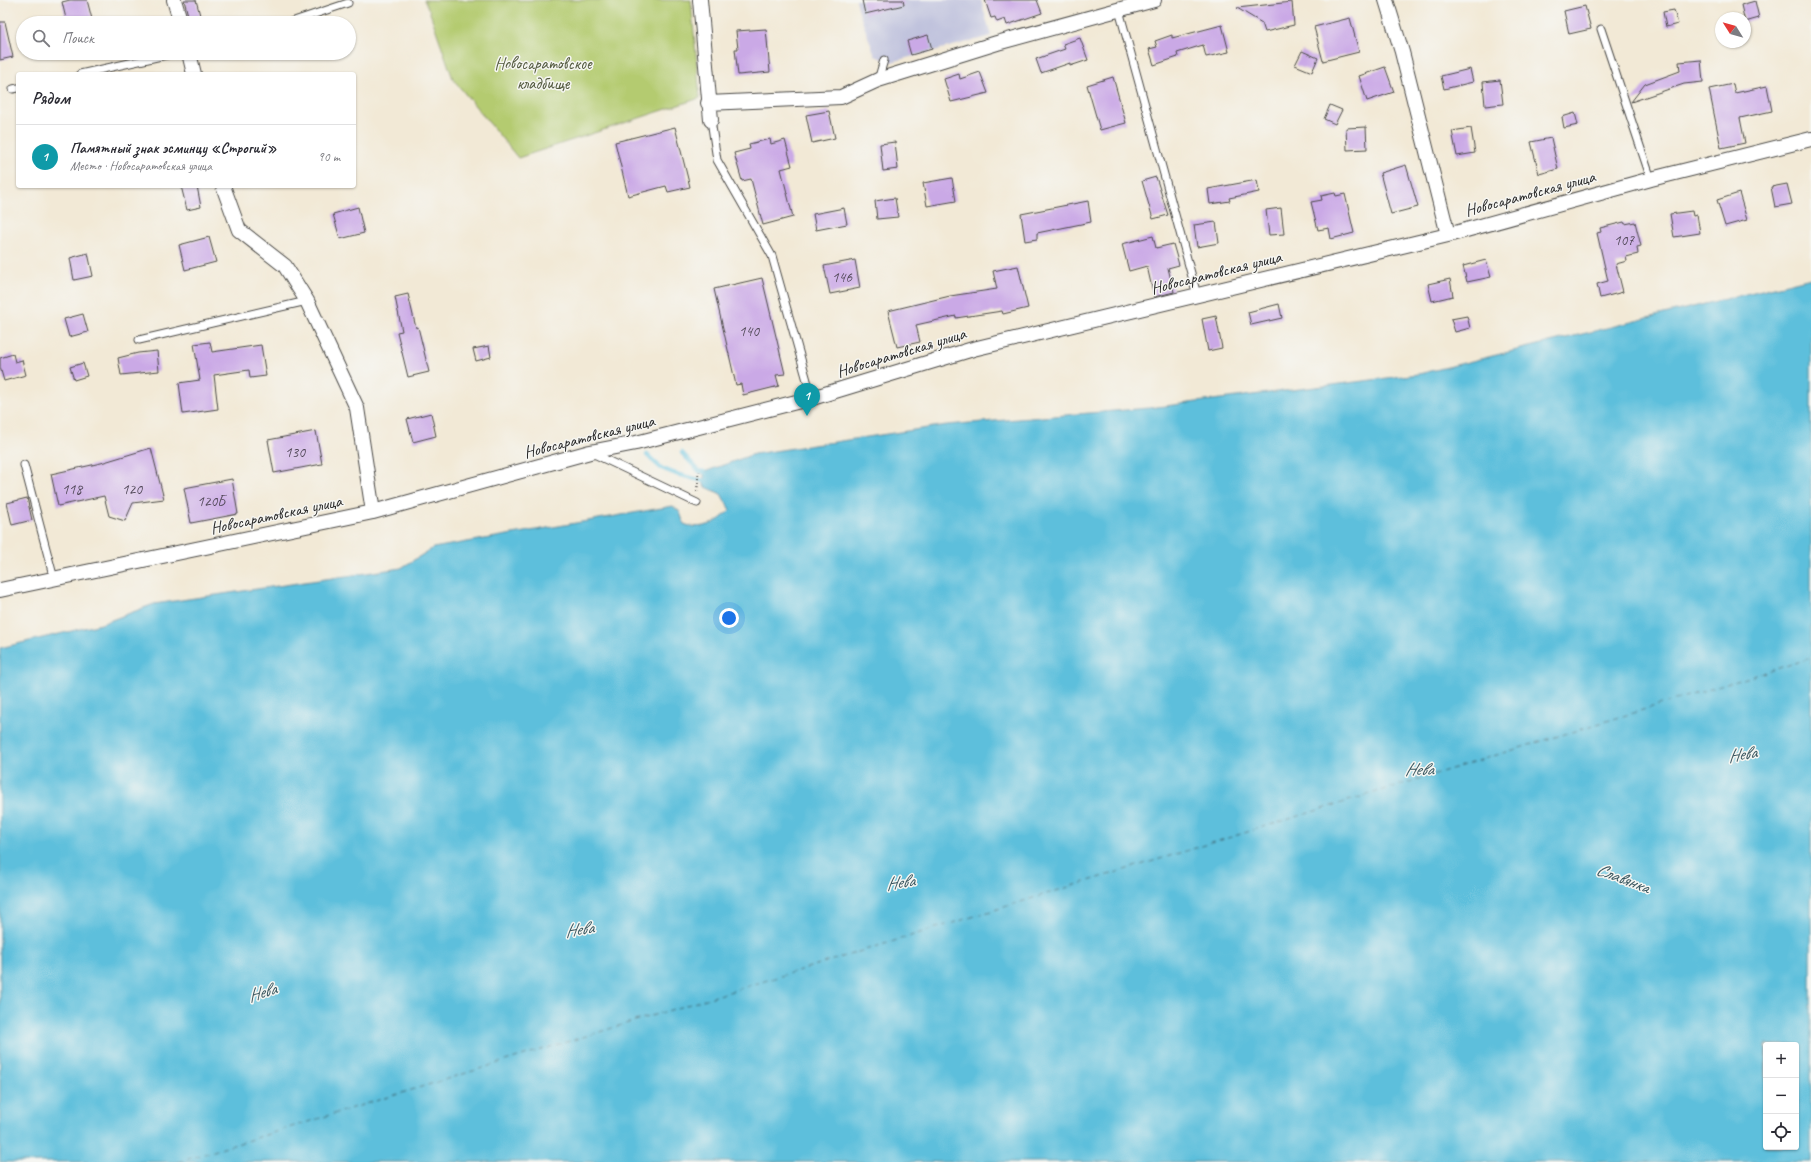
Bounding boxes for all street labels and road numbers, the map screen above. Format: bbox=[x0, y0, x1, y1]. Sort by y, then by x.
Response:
street label: Новосаратовская улица bbox=[1463, 166, 1599, 221]
street label: Новосаратовская улица bbox=[1149, 246, 1285, 299]
street label: Новосаратовская улица bbox=[834, 322, 970, 382]
street label: Новосаратовская улица bbox=[522, 410, 658, 463]
street label: Новосаратовская улица bbox=[208, 490, 345, 539]

